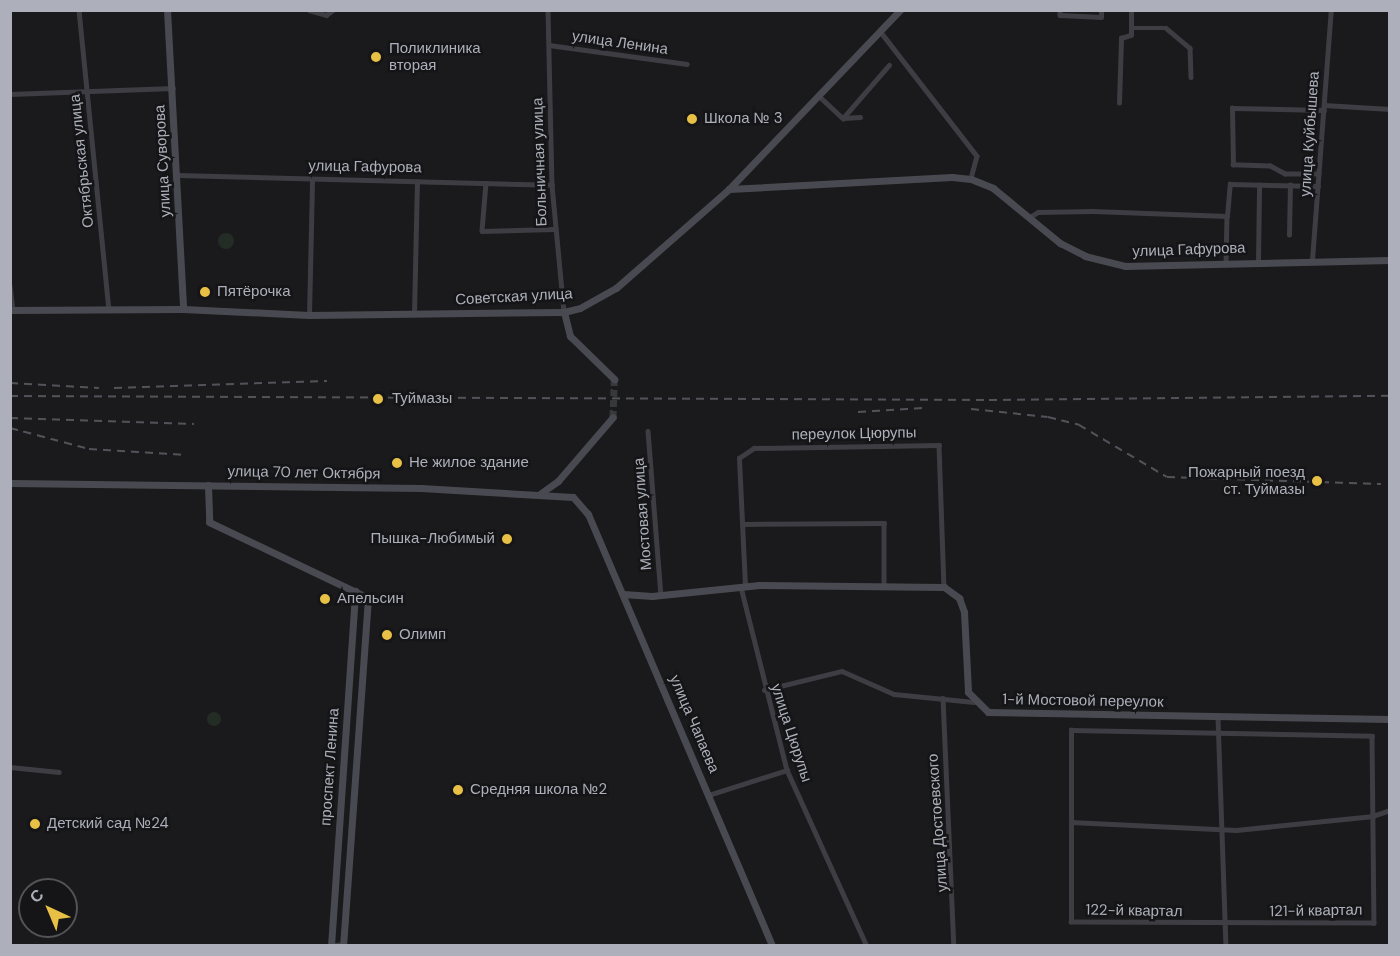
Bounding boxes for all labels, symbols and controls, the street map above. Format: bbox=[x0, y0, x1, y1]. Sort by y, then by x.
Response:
street label: улица Ленина bbox=[571, 27, 669, 59]
place label: Поликлиника вторая bbox=[389, 39, 481, 74]
marker: Поликлиника вторая bbox=[367, 48, 385, 66]
street label: улица Куйбышева bbox=[1297, 71, 1323, 197]
street label: Октябрьская улица bbox=[66, 93, 98, 229]
street label: Больничная улица bbox=[529, 97, 551, 227]
street label: улица Суворова bbox=[151, 104, 175, 218]
place label: Школа № 3 bbox=[704, 110, 783, 128]
marker: Школа № 3 bbox=[685, 112, 699, 126]
street label: улица Гафурова bbox=[308, 157, 422, 177]
street label: улица Гафурова bbox=[1132, 239, 1246, 261]
place label: Пятёрочка bbox=[217, 283, 291, 301]
marker: Пятёрочка bbox=[198, 285, 212, 299]
street label: Советская улица bbox=[455, 285, 573, 309]
marker: Туймазы bbox=[369, 390, 387, 408]
place label: Туймазы bbox=[392, 390, 452, 408]
street label: переулок Цюрупы bbox=[791, 424, 917, 444]
place label: Не жилое здание bbox=[409, 454, 529, 472]
marker: Не жилое здание bbox=[390, 456, 404, 470]
street label: Мостовая улица bbox=[630, 457, 656, 571]
street label: улица 70 лет Октября bbox=[227, 463, 381, 483]
place label: Пожарный поезд ст. Туймазы bbox=[1188, 463, 1305, 498]
marker: Пожарный поезд ст. Туймазы bbox=[1310, 474, 1324, 488]
place label: Пышка-Любимый bbox=[371, 530, 495, 548]
marker: Пышка-Любимый bbox=[500, 532, 514, 546]
place label: Апельсин bbox=[337, 590, 404, 608]
marker: Апельсин bbox=[318, 592, 332, 606]
place label: Олимп bbox=[399, 626, 446, 644]
marker: Олимп bbox=[380, 628, 394, 642]
street label: улица Чапаева bbox=[665, 672, 723, 776]
street label: улица Цюрупы bbox=[767, 682, 815, 784]
street label: 1-й Мостовой переулок bbox=[1002, 691, 1164, 711]
street label: проспект Ленина bbox=[317, 708, 343, 826]
street label: улица Достоевского bbox=[924, 753, 952, 893]
place label: Средняя школа №2 bbox=[470, 781, 607, 799]
marker: Средняя школа №2 bbox=[451, 783, 465, 797]
place label: Детский сад №24 bbox=[47, 815, 169, 833]
marker: Детский сад №24 bbox=[28, 817, 42, 831]
north arrow bbox=[18, 878, 78, 938]
text: С bbox=[25, 885, 48, 908]
street label: 122-й квартал bbox=[1085, 901, 1183, 921]
street label: 121-й квартал bbox=[1269, 901, 1363, 921]

